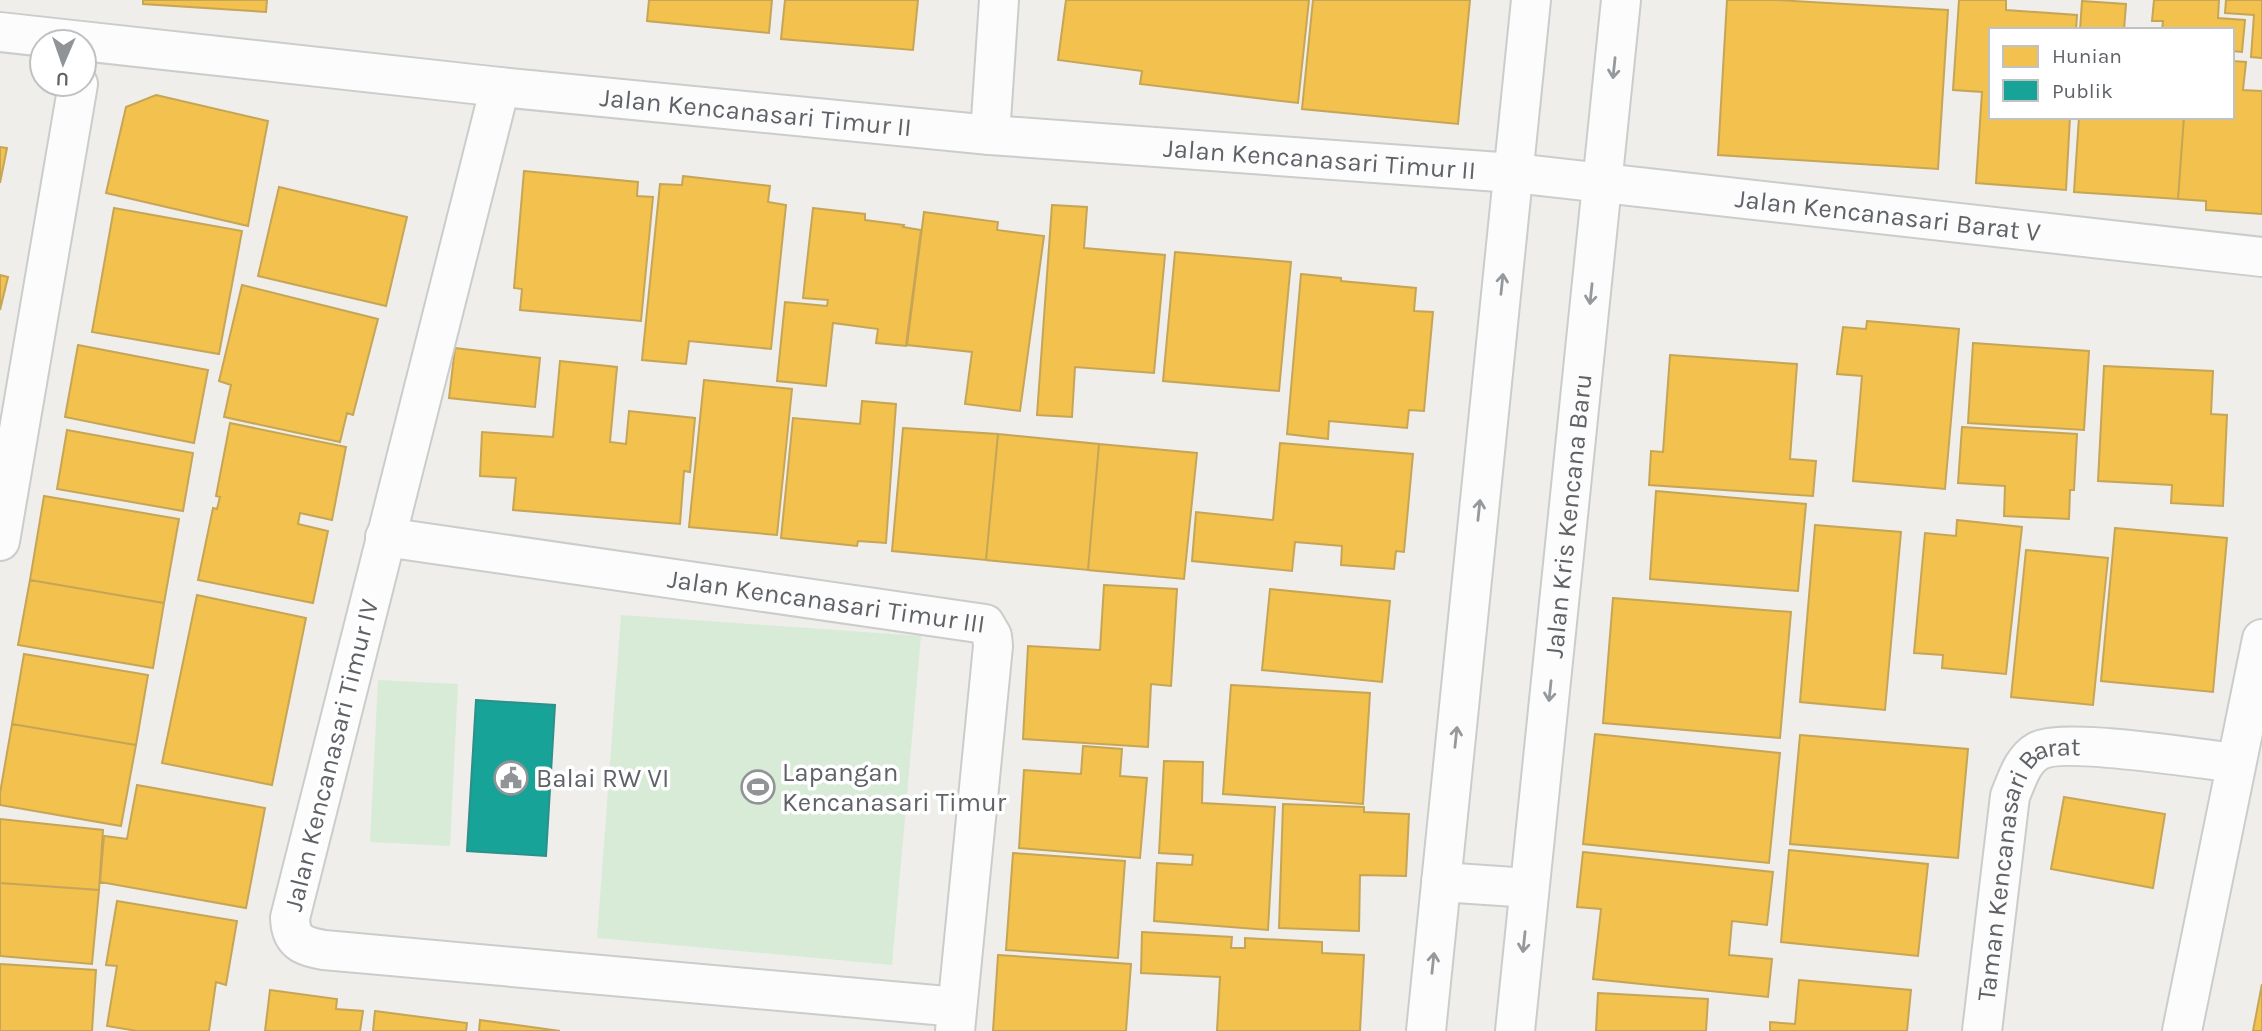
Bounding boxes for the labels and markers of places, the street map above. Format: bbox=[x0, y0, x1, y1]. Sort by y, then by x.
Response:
place label: Lapangan Kencanasari Timur bbox=[782, 757, 1007, 818]
public building icon: Balai RW VI bbox=[492, 759, 530, 797]
place label: Balai RW VI bbox=[536, 763, 669, 794]
sports icon: Lapangan Kencanasari Timur bbox=[739, 768, 777, 806]

